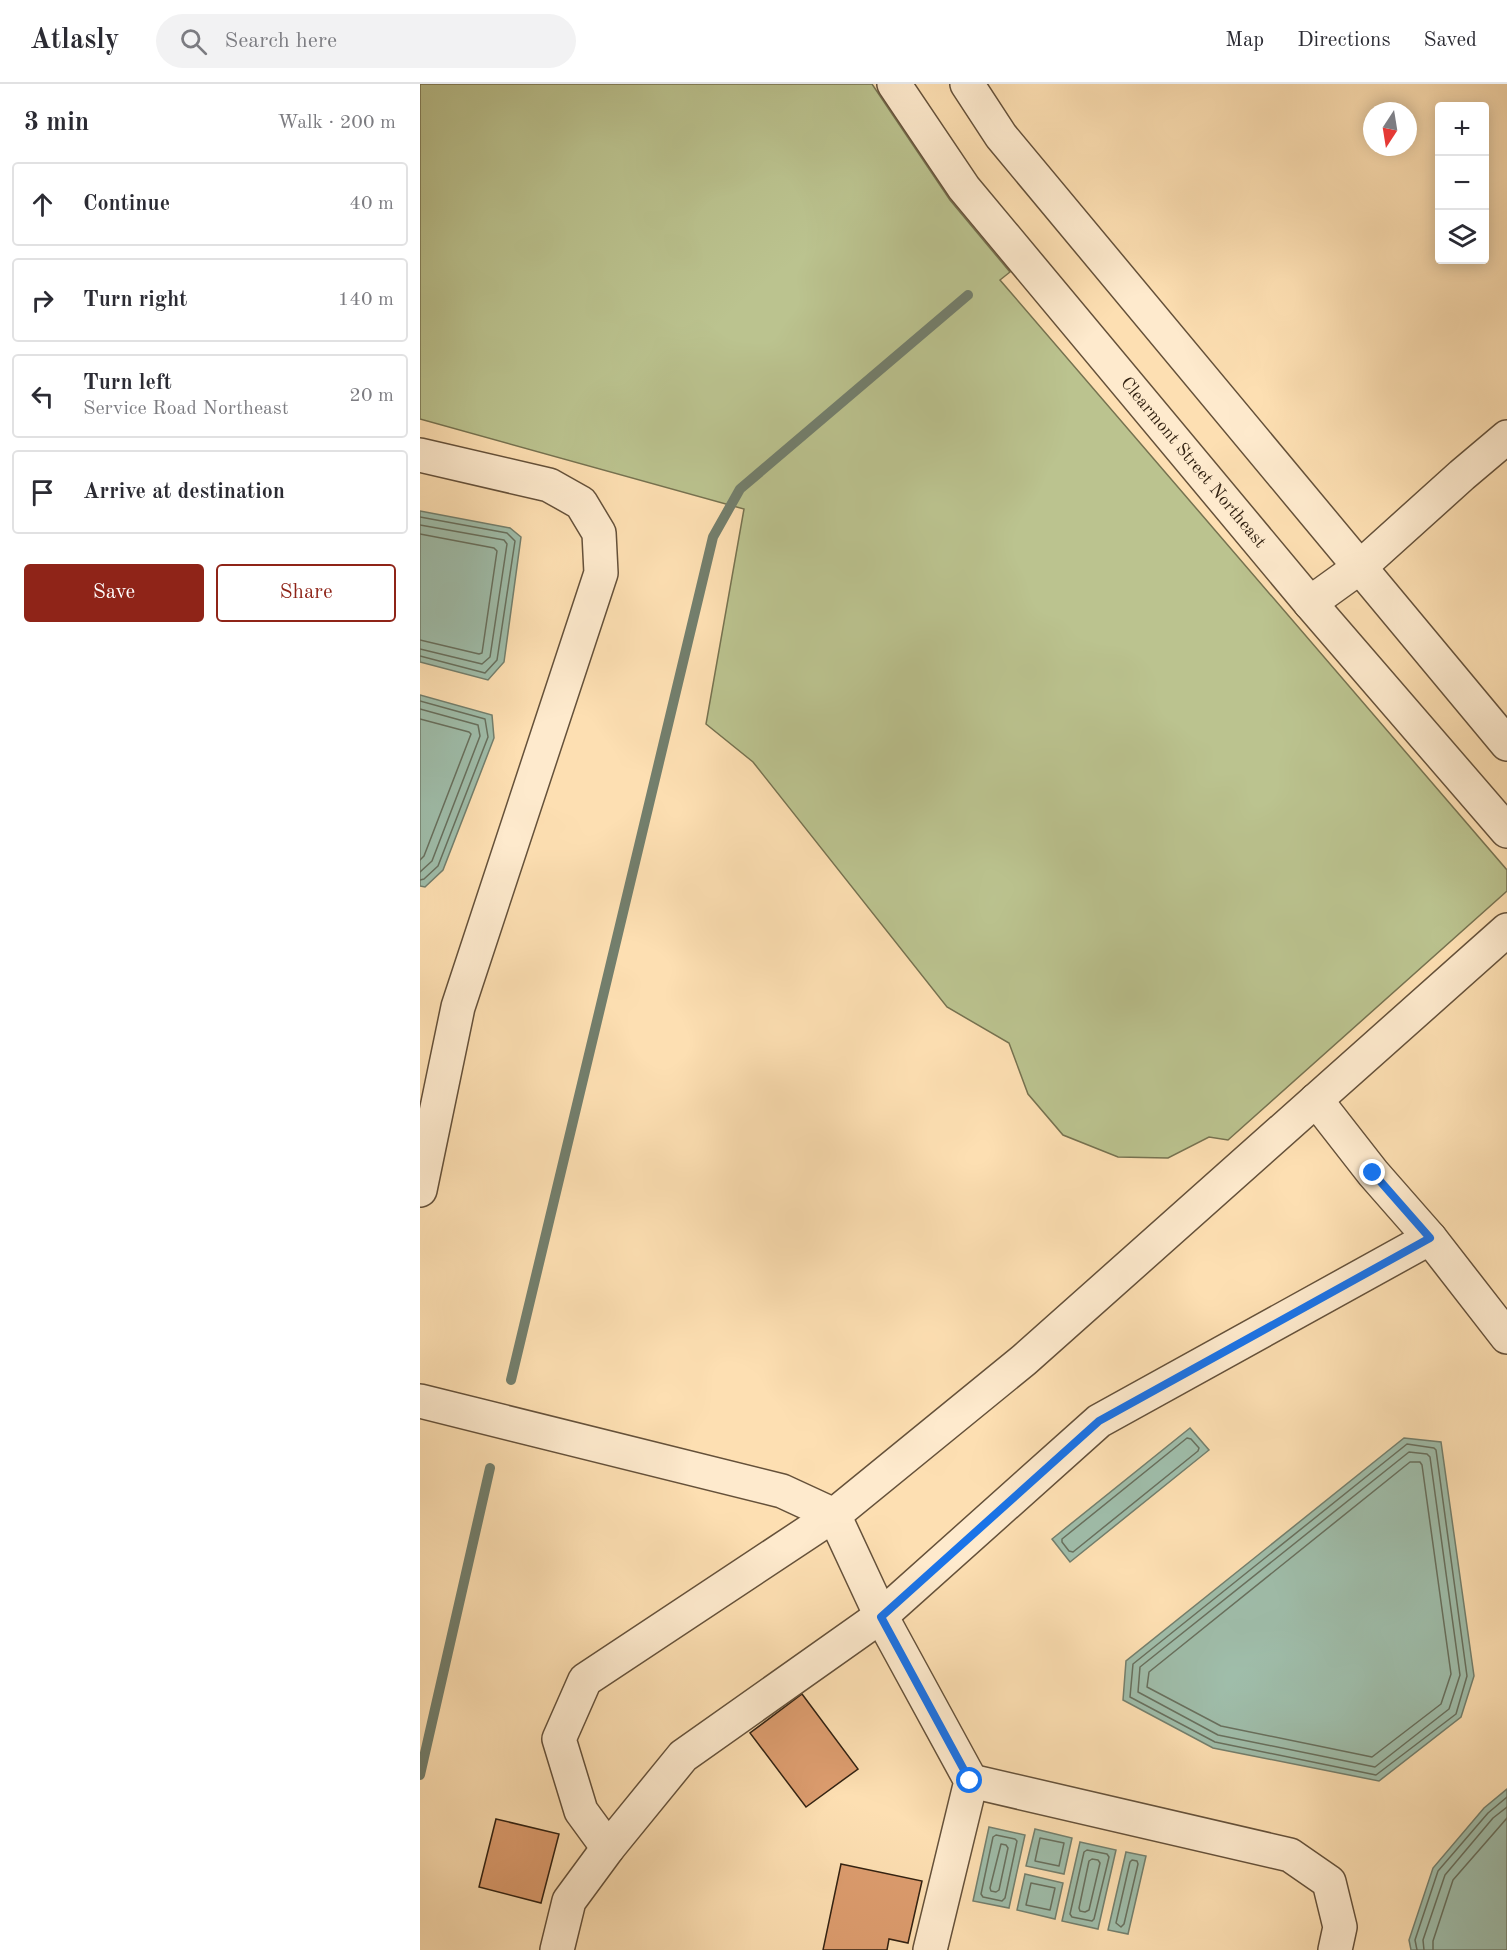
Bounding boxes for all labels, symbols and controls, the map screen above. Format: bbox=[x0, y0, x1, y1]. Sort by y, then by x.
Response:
search box bbox=[156, 14, 576, 68]
icon: search bbox=[177, 25, 210, 58]
text: Atlasly bbox=[30, 27, 120, 55]
text: Search here bbox=[225, 30, 337, 52]
text: Map bbox=[1225, 30, 1264, 51]
text: Directions bbox=[1297, 30, 1391, 51]
text: Saved bbox=[1424, 30, 1477, 51]
north arrow bbox=[1363, 102, 1417, 156]
map controls bbox=[1435, 102, 1489, 264]
button: + bbox=[1435, 102, 1489, 156]
text: 3 min bbox=[24, 110, 89, 136]
text: Walk · 200 m bbox=[277, 113, 396, 133]
button: − bbox=[1435, 156, 1489, 210]
icon: ahead bbox=[26, 188, 59, 221]
text: Continue bbox=[83, 193, 170, 215]
text: 40 m bbox=[349, 194, 394, 214]
button: layers bbox=[1435, 210, 1489, 264]
icon: right bbox=[26, 284, 59, 317]
text: Turn right bbox=[83, 289, 187, 311]
text: 140 m bbox=[338, 290, 394, 310]
text: Turn left bbox=[83, 372, 172, 394]
street label: Clearmont Street Northeast bbox=[1117, 374, 1269, 552]
icon: left bbox=[26, 380, 59, 413]
text: 20 m bbox=[349, 386, 394, 406]
text: Service Road Northeast bbox=[83, 399, 289, 419]
icon: arrive bbox=[26, 476, 59, 509]
text: Arrive at destination bbox=[83, 481, 285, 503]
button: Save bbox=[24, 564, 204, 622]
button: Share bbox=[216, 564, 396, 622]
route end bbox=[1359, 1159, 1385, 1185]
route start bbox=[956, 1767, 982, 1793]

